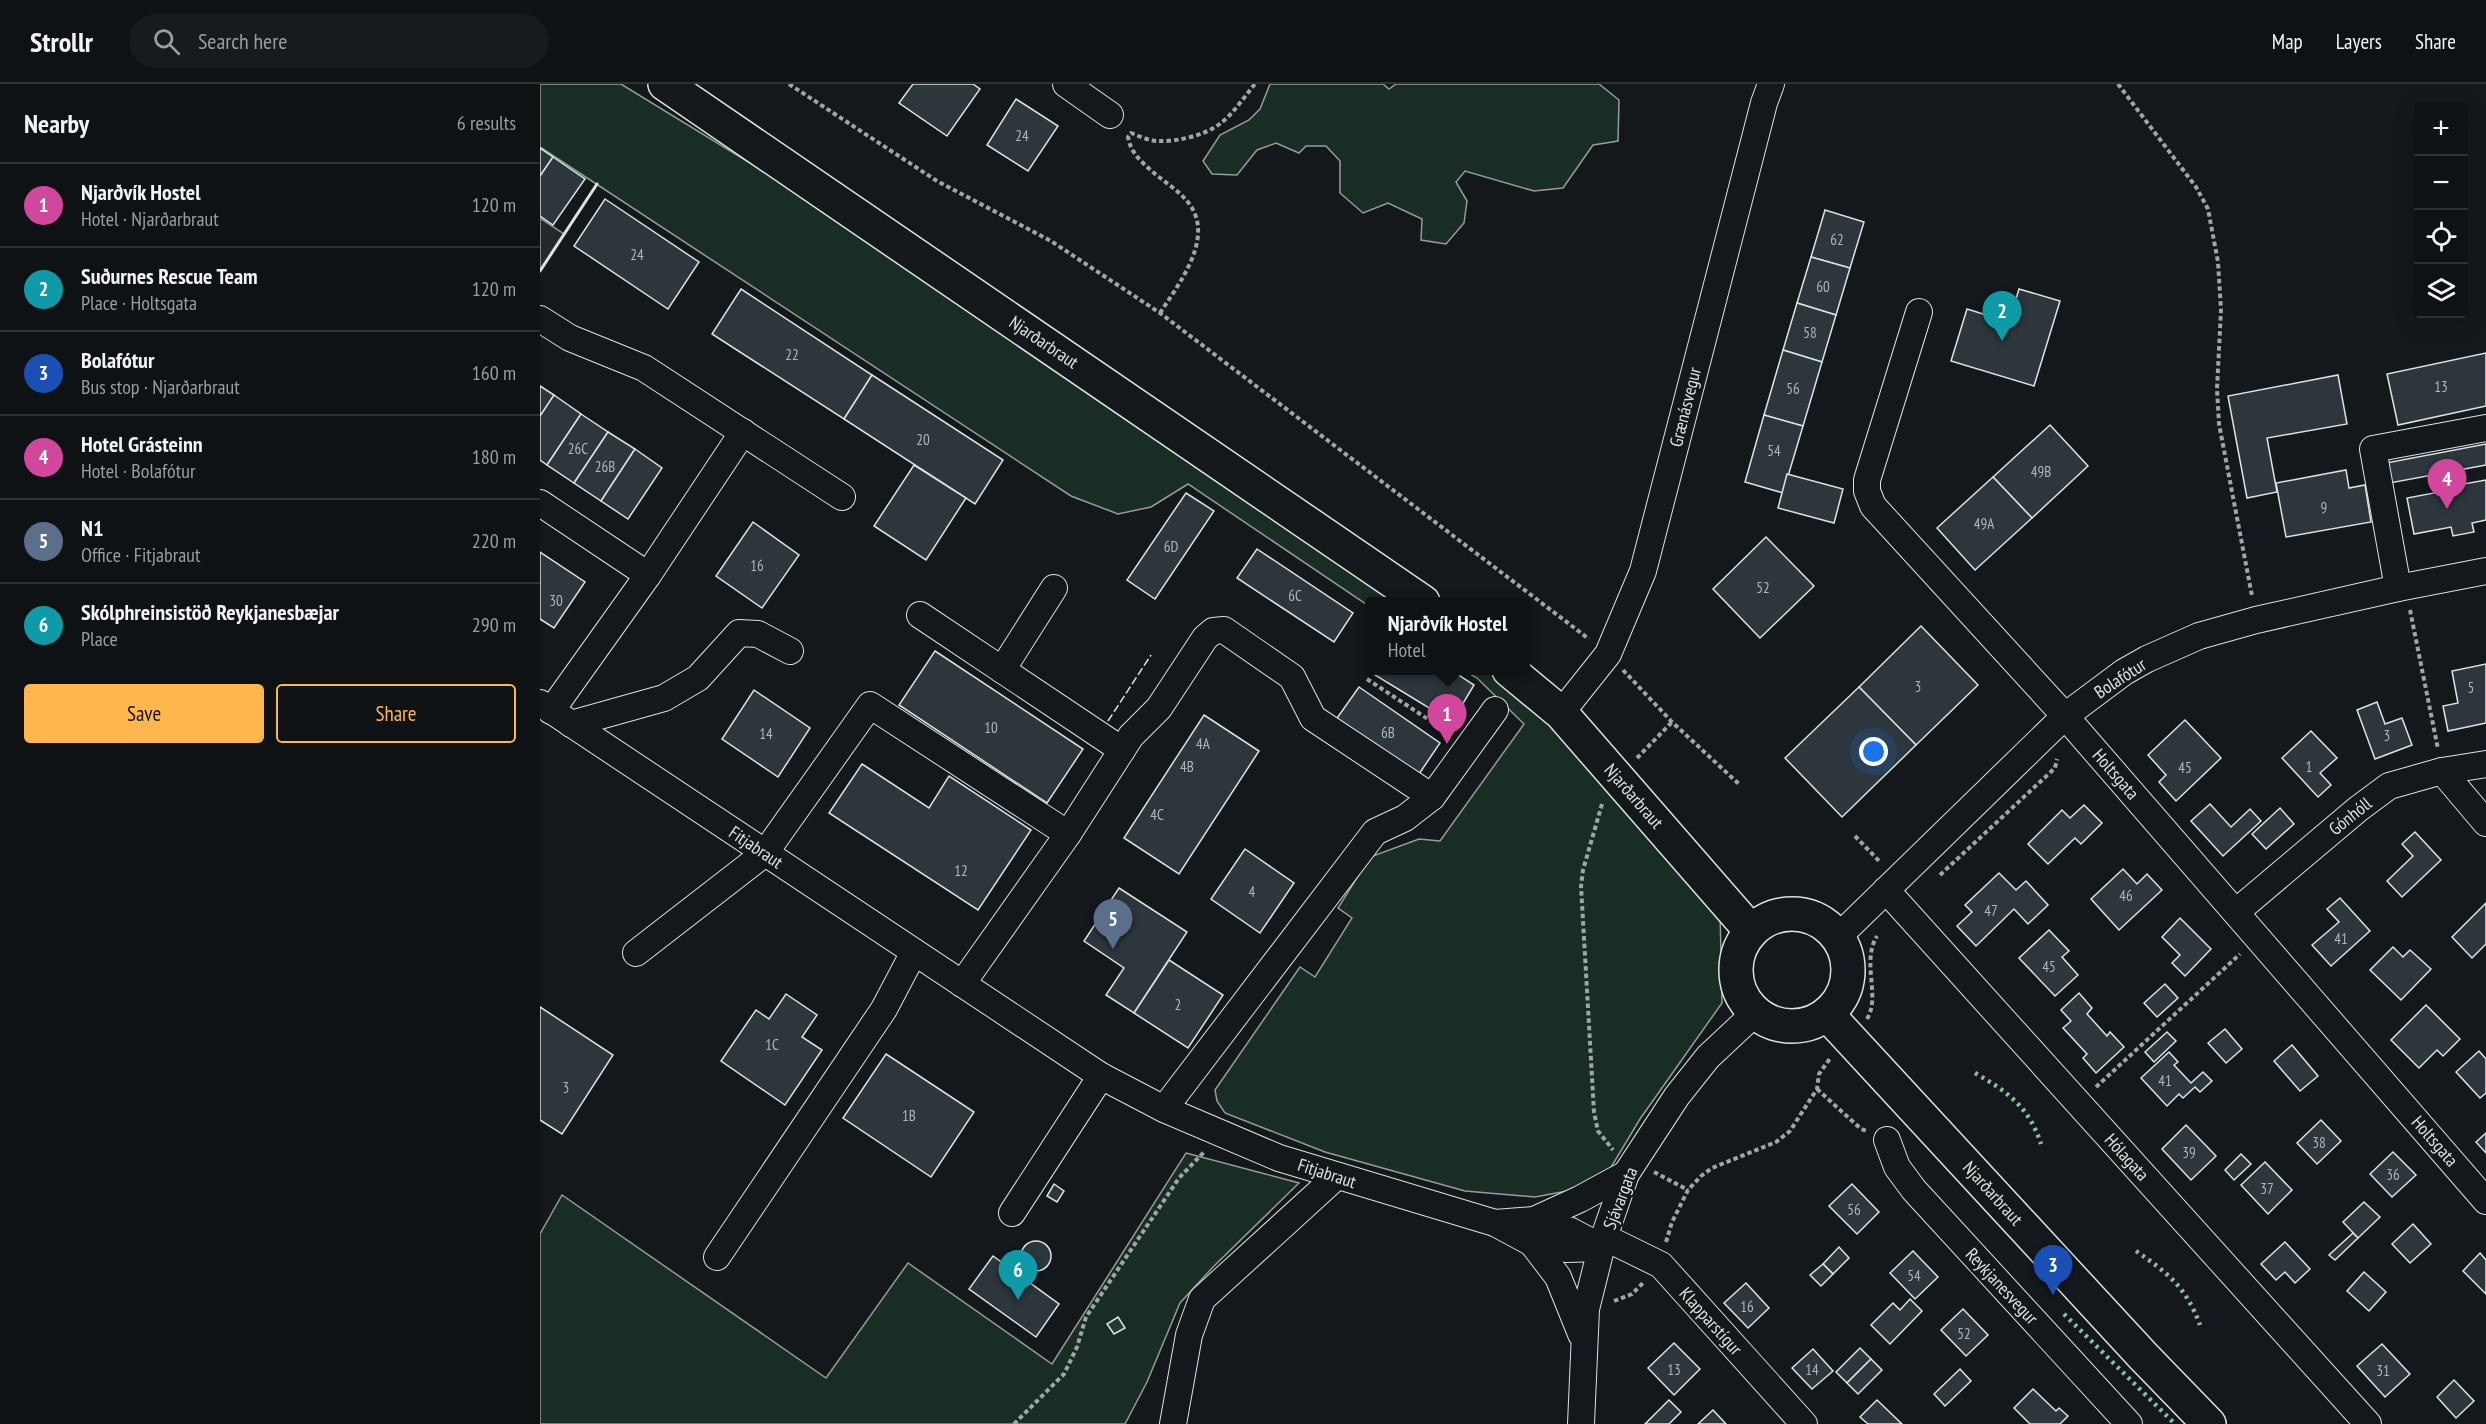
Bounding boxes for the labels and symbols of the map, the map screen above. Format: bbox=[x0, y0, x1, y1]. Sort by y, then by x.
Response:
house number: 24 bbox=[1015, 126, 1029, 145]
house number: 62 bbox=[1830, 230, 1844, 249]
house number: 24 bbox=[630, 245, 644, 264]
house number: 60 bbox=[1816, 277, 1830, 296]
pin: 2 bbox=[1982, 292, 2022, 341]
street label: Njarðarbraut bbox=[1005, 310, 1083, 374]
house number: 58 bbox=[1803, 323, 1817, 342]
house number: 22 bbox=[785, 345, 799, 364]
street label: Grænásvegur bbox=[1664, 365, 1706, 449]
house number: 13 bbox=[2434, 377, 2448, 396]
house number: 56 bbox=[1786, 379, 1800, 398]
house number: 20 bbox=[916, 430, 930, 449]
house number: 26C bbox=[568, 439, 588, 458]
house number: 54 bbox=[1767, 441, 1781, 460]
house number: 26B bbox=[595, 457, 615, 476]
pin: 4 bbox=[2428, 460, 2466, 509]
house number: 49B bbox=[2031, 462, 2051, 481]
house number: 9 bbox=[2321, 498, 2327, 517]
house number: 49A bbox=[1974, 514, 1995, 533]
house number: 6D bbox=[1164, 537, 1178, 556]
house number: 16 bbox=[750, 556, 764, 575]
house number: 52 bbox=[1756, 578, 1770, 597]
house number: 6C bbox=[1288, 586, 1302, 605]
house number: 30 bbox=[549, 591, 563, 610]
street label: Bolafótur bbox=[2090, 653, 2150, 703]
house number: 3 bbox=[1915, 677, 1921, 696]
house number: 5 bbox=[2468, 678, 2474, 697]
pin: 1 bbox=[1428, 694, 1466, 744]
house number: 10 bbox=[984, 718, 998, 737]
house number: 6B bbox=[1381, 723, 1395, 742]
house number: 14 bbox=[759, 724, 773, 743]
house number: 3 bbox=[2384, 726, 2390, 745]
house number: 4A bbox=[1196, 734, 1211, 753]
your location bbox=[1859, 737, 1888, 766]
street label: Holtsgata bbox=[2088, 744, 2144, 804]
house number: 4B bbox=[1180, 757, 1194, 776]
house number: 1 bbox=[2306, 757, 2312, 776]
house number: 45 bbox=[2178, 758, 2192, 777]
street label: Njarðarbraut bbox=[1600, 759, 1669, 833]
street label: Gónhóll bbox=[2324, 791, 2377, 840]
house number: 4C bbox=[1150, 805, 1164, 824]
street label: Fitjabraut bbox=[725, 821, 787, 873]
house number: 12 bbox=[954, 861, 968, 880]
house number: 4 bbox=[1249, 882, 1256, 901]
house number: 46 bbox=[2119, 886, 2133, 905]
pin: 5 bbox=[1094, 900, 1132, 949]
house number: 47 bbox=[1984, 901, 1998, 920]
house number: 41 bbox=[2334, 929, 2348, 948]
house number: 45 bbox=[2042, 957, 2056, 976]
house number: 2 bbox=[1175, 995, 1181, 1014]
house number: 1C bbox=[765, 1035, 779, 1054]
house number: 41 bbox=[2158, 1071, 2172, 1090]
house number: 3 bbox=[563, 1078, 569, 1097]
house number: 1B bbox=[902, 1106, 916, 1125]
street label: Holtsgata bbox=[2407, 1111, 2463, 1171]
street label: Hólagata bbox=[2100, 1129, 2154, 1185]
house number: 38 bbox=[2312, 1133, 2326, 1152]
house number: 39 bbox=[2182, 1143, 2196, 1162]
street label: Fitjabraut bbox=[1295, 1153, 1359, 1193]
street label: Njarðarbraut bbox=[1958, 1156, 2028, 1230]
street label: Sjávargata bbox=[1598, 1164, 1642, 1232]
house number: 36 bbox=[2386, 1165, 2400, 1184]
house number: 37 bbox=[2260, 1179, 2274, 1198]
house number: 56 bbox=[1847, 1200, 1861, 1219]
street label: Reykjanesvegur bbox=[1961, 1243, 2043, 1329]
pin: 3 bbox=[2034, 1246, 2072, 1295]
pin: 6 bbox=[998, 1250, 1038, 1300]
house number: 54 bbox=[1907, 1266, 1921, 1285]
street label: Klapparstígur bbox=[1675, 1282, 1748, 1360]
house number: 16 bbox=[1740, 1297, 1754, 1316]
house number: 52 bbox=[1957, 1324, 1971, 1343]
house number: 13 bbox=[1667, 1360, 1681, 1379]
house number: 14 bbox=[1805, 1360, 1819, 1379]
house number: 31 bbox=[2376, 1361, 2390, 1380]

